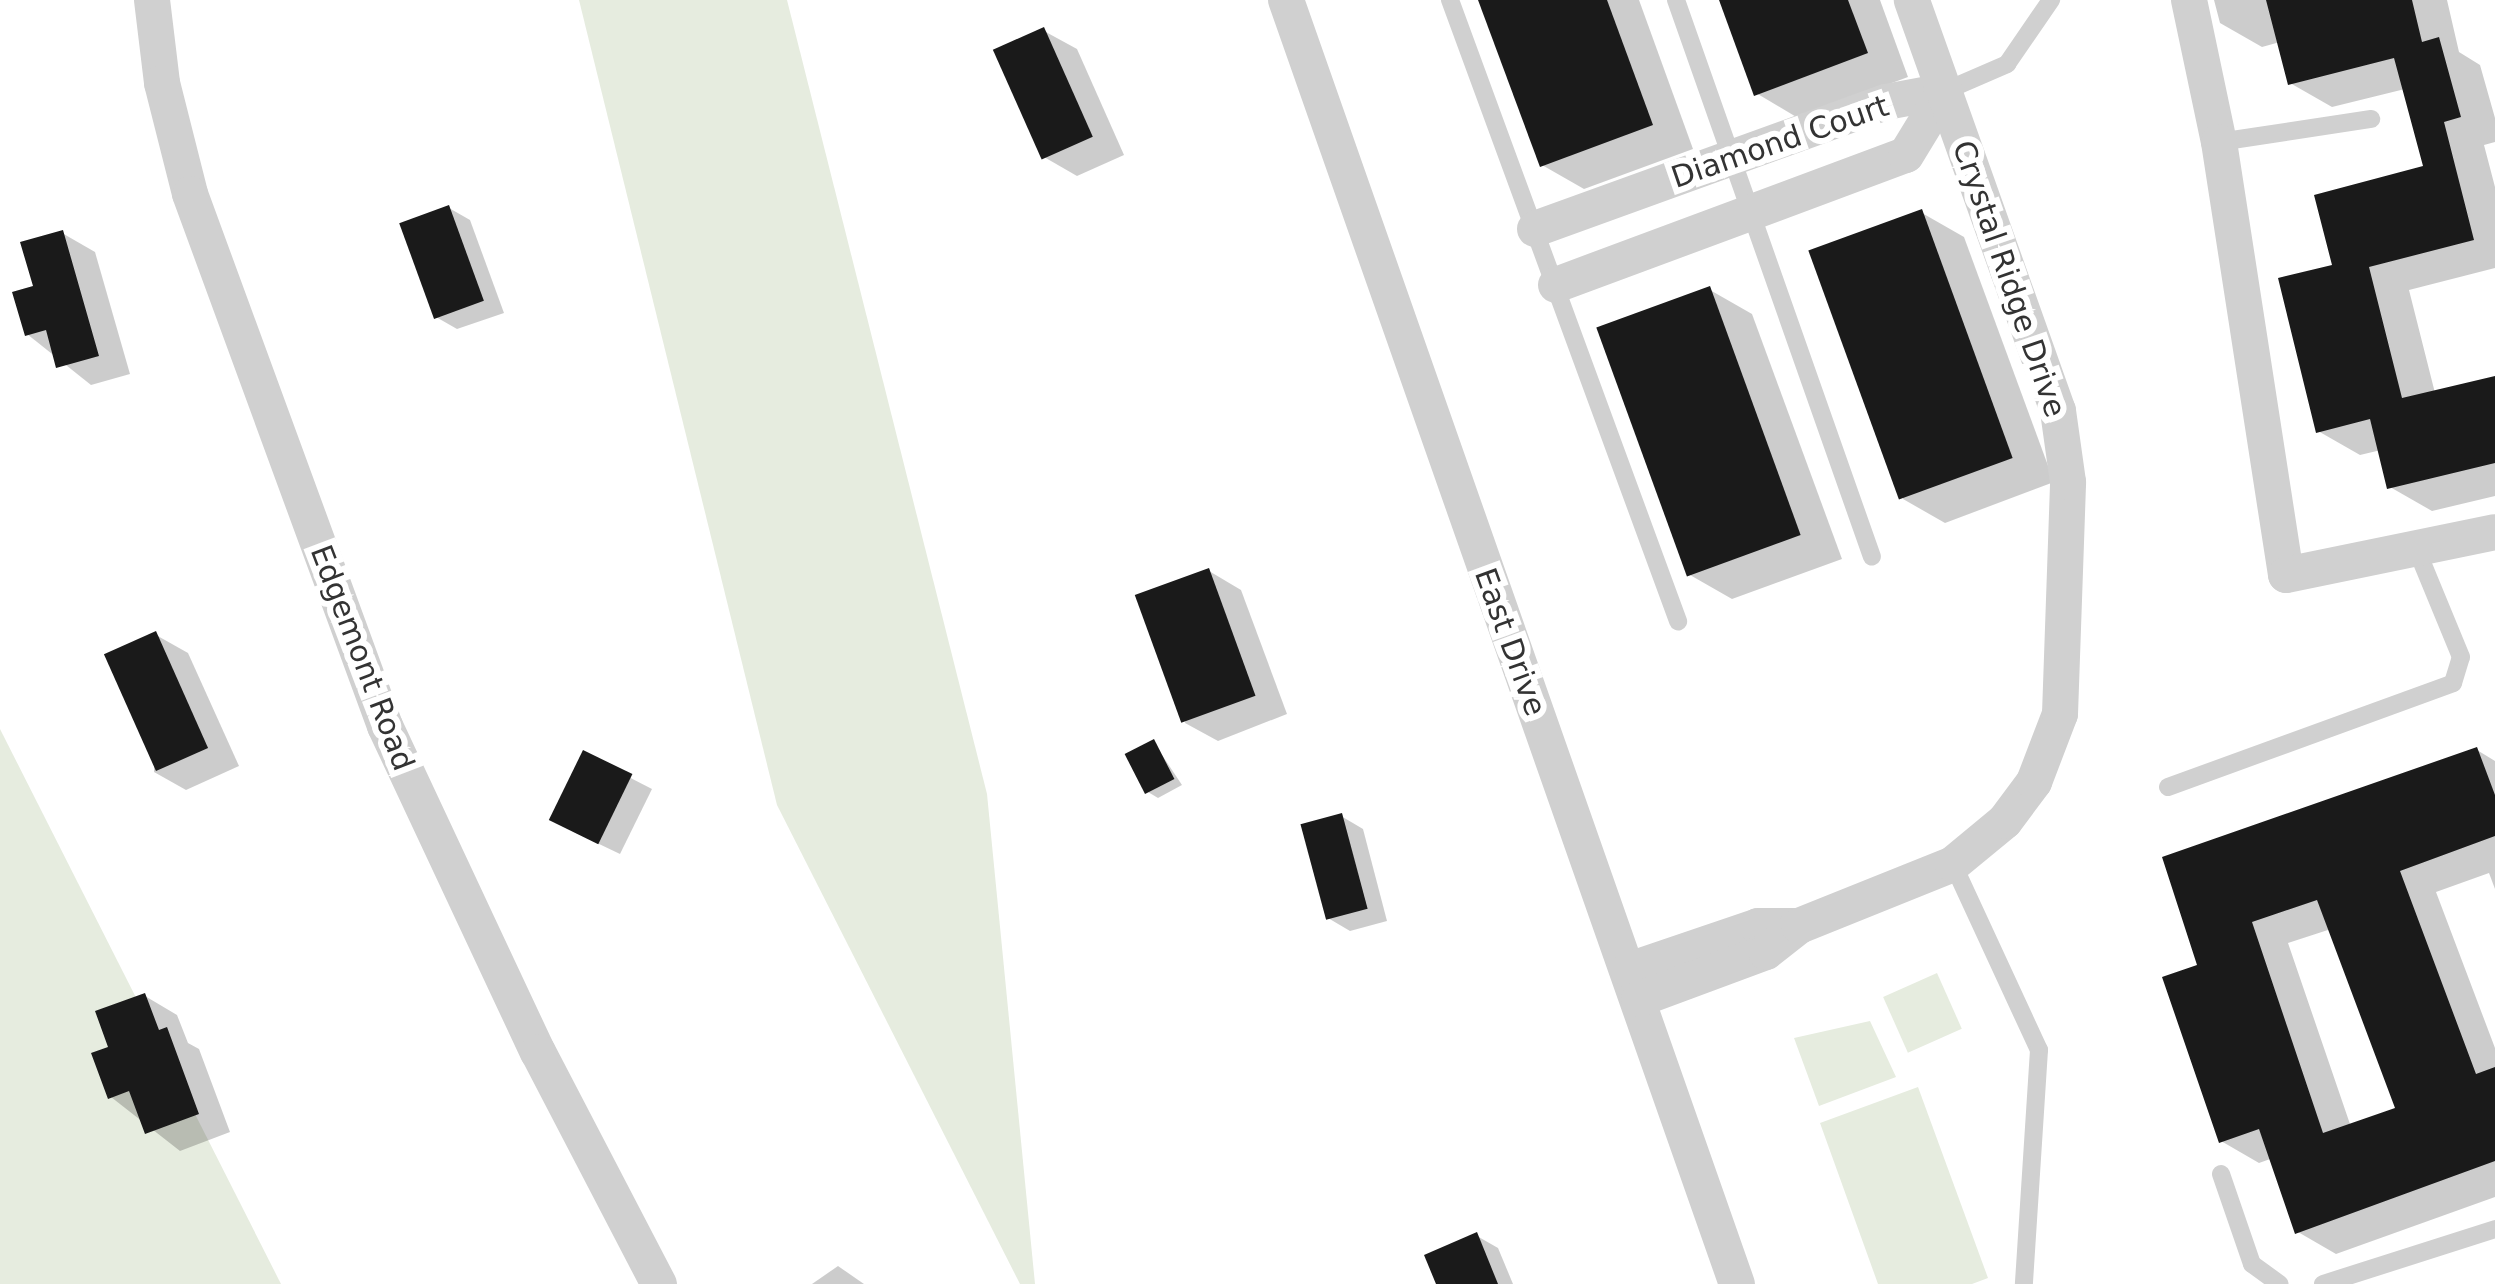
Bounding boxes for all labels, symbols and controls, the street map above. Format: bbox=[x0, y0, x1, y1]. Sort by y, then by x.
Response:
street label: Diamond Court bbox=[1667, 88, 1893, 196]
street label: Crystal Ridge Drive bbox=[1945, 136, 2073, 422]
street label: Edgemont Road bbox=[302, 540, 422, 776]
street label: East Drive bbox=[1467, 563, 1553, 721]

